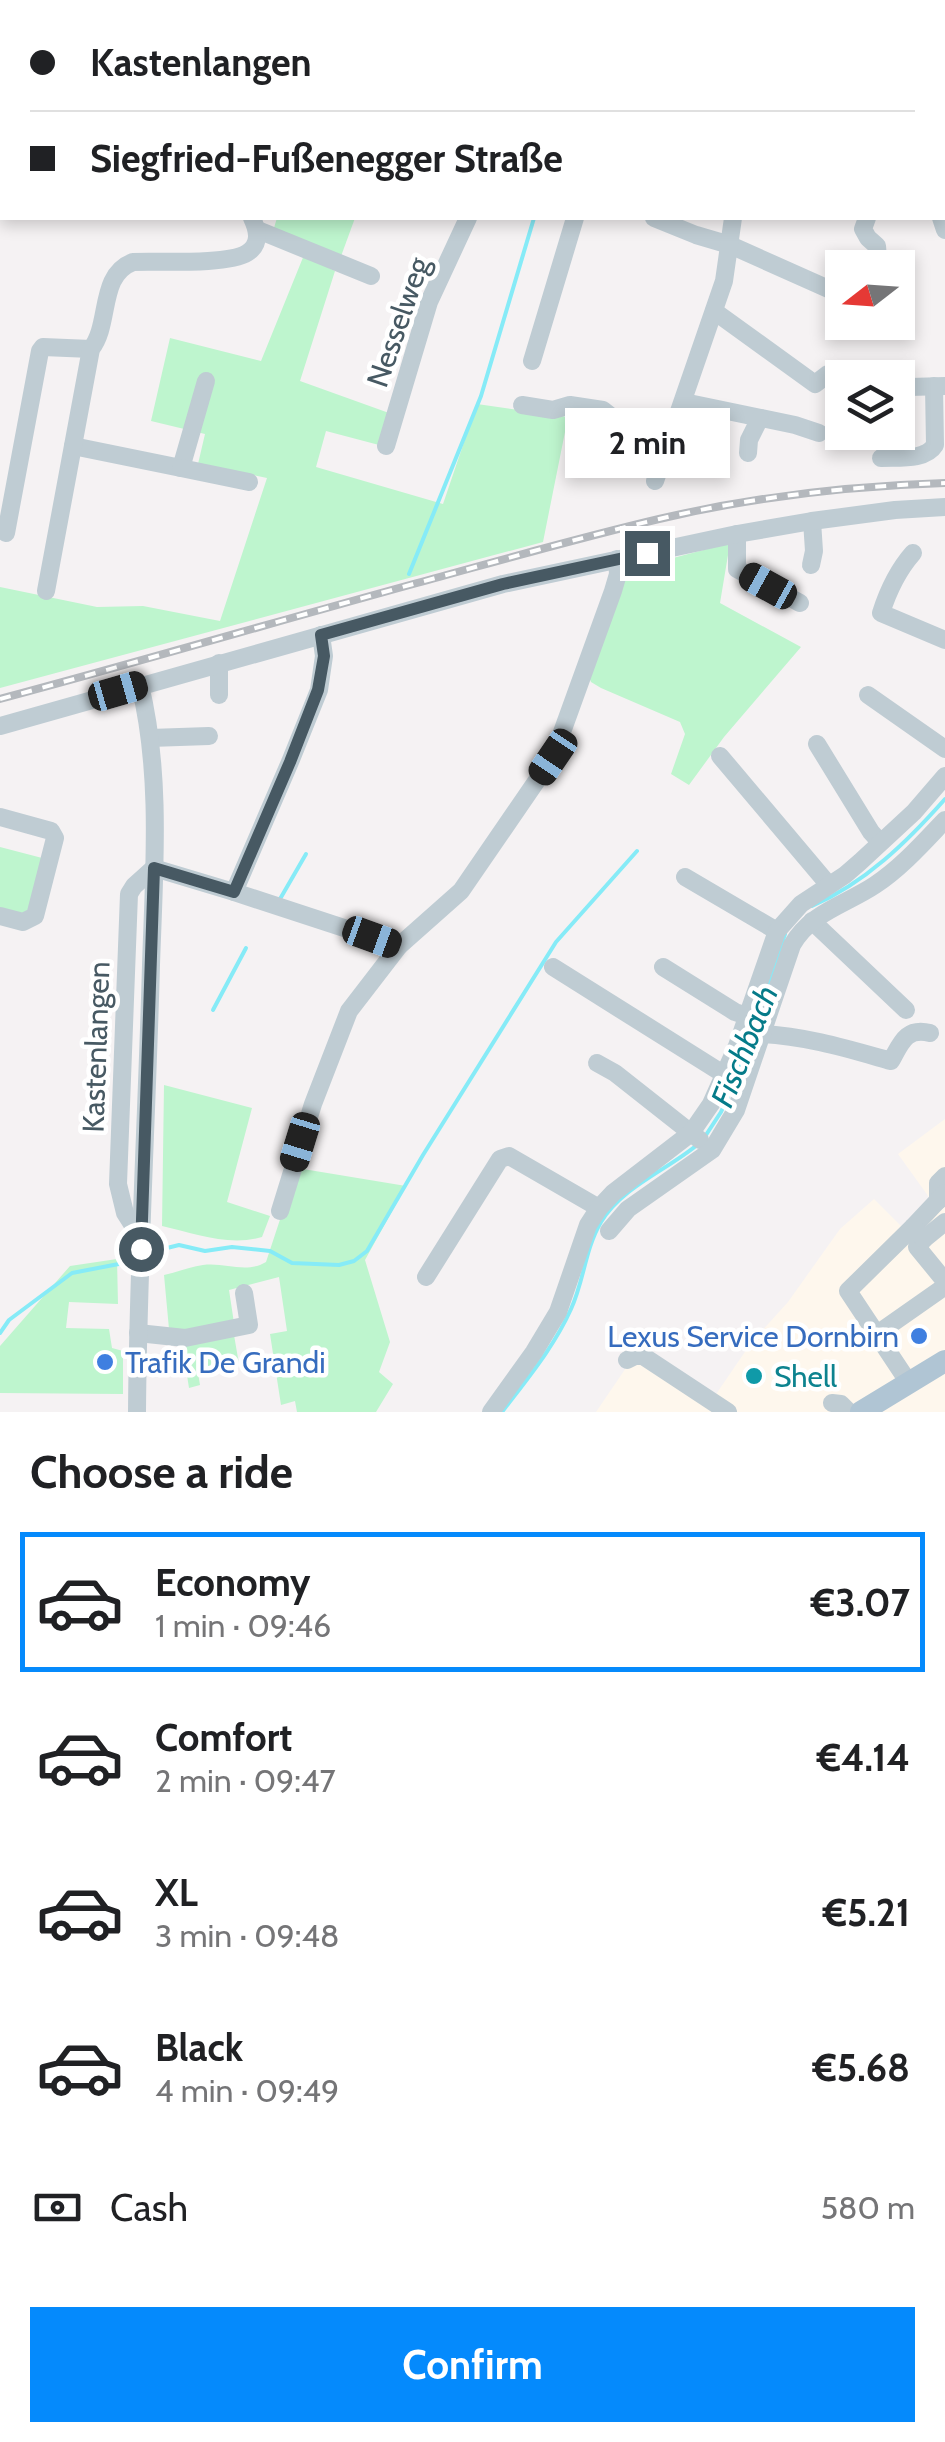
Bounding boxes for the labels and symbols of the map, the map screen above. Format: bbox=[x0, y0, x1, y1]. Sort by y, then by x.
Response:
north arrow bbox=[825, 250, 915, 340]
street label: Nesselweg bbox=[359, 251, 438, 392]
callout: 2 min bbox=[564, 408, 730, 478]
route end bbox=[625, 531, 670, 576]
car bbox=[734, 558, 802, 614]
car bbox=[85, 668, 151, 714]
car bbox=[524, 724, 582, 790]
car bbox=[339, 913, 405, 961]
street label: Kastenlangen bbox=[75, 961, 117, 1133]
water label: Fischbach bbox=[702, 980, 786, 1112]
car bbox=[277, 1109, 323, 1175]
route start bbox=[119, 1227, 164, 1272]
place label: Lexus Service Dornbirn bbox=[607, 1318, 899, 1355]
marker: Lexus Service Dornbirn bbox=[908, 1325, 930, 1347]
place label: Trafik De Grandi bbox=[125, 1344, 326, 1381]
marker: Trafik De Grandi bbox=[94, 1351, 116, 1373]
place label: Shell bbox=[774, 1358, 837, 1395]
marker: Shell bbox=[743, 1365, 765, 1387]

